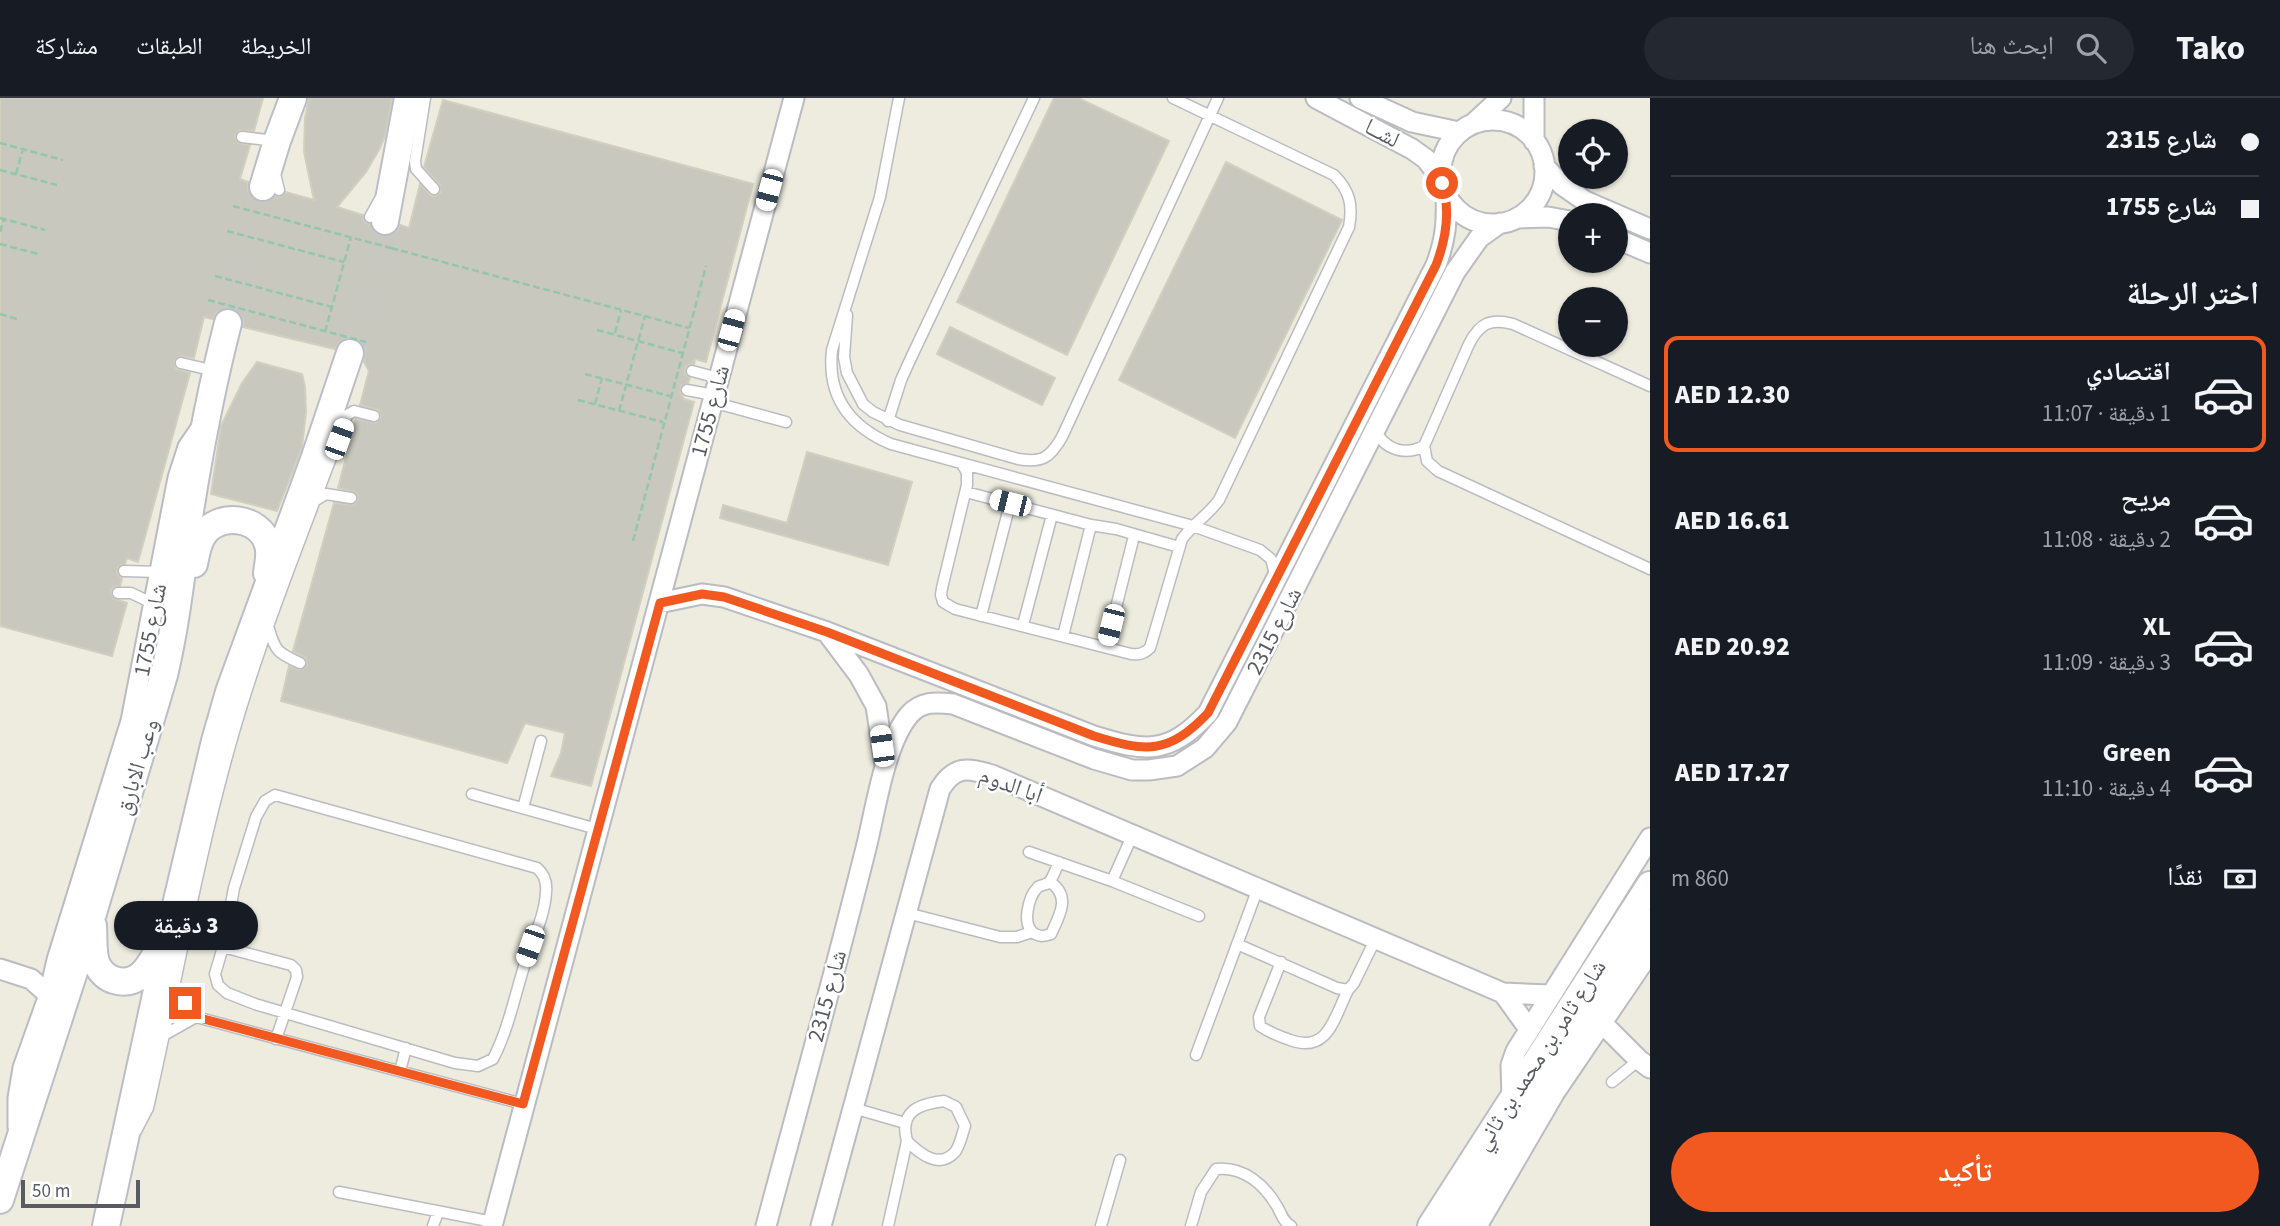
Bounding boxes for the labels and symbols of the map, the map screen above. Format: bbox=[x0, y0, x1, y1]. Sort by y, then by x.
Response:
street label: لشــا bbox=[1359, 110, 1405, 156]
car bbox=[754, 167, 785, 213]
route start bbox=[1426, 167, 1458, 199]
car bbox=[716, 307, 747, 353]
street label: شارع 1755 bbox=[682, 361, 738, 461]
car bbox=[322, 416, 357, 462]
car bbox=[988, 488, 1033, 518]
street label: شارع 1755 bbox=[125, 581, 175, 679]
street label: شارع 2315 bbox=[1238, 582, 1310, 680]
car bbox=[1096, 602, 1127, 648]
street label: وعب الابارق bbox=[107, 715, 167, 819]
car bbox=[869, 724, 896, 768]
street label: أبا الدوم bbox=[975, 758, 1047, 812]
callout: 3 دقيقة bbox=[113, 902, 257, 950]
car bbox=[514, 923, 547, 969]
street label: شارع 2315 bbox=[799, 946, 855, 1046]
street label: شارع ثامر بن محمد بن ثاني bbox=[1466, 953, 1616, 1158]
route end bbox=[169, 987, 201, 1019]
scale bar bbox=[21, 1177, 140, 1209]

